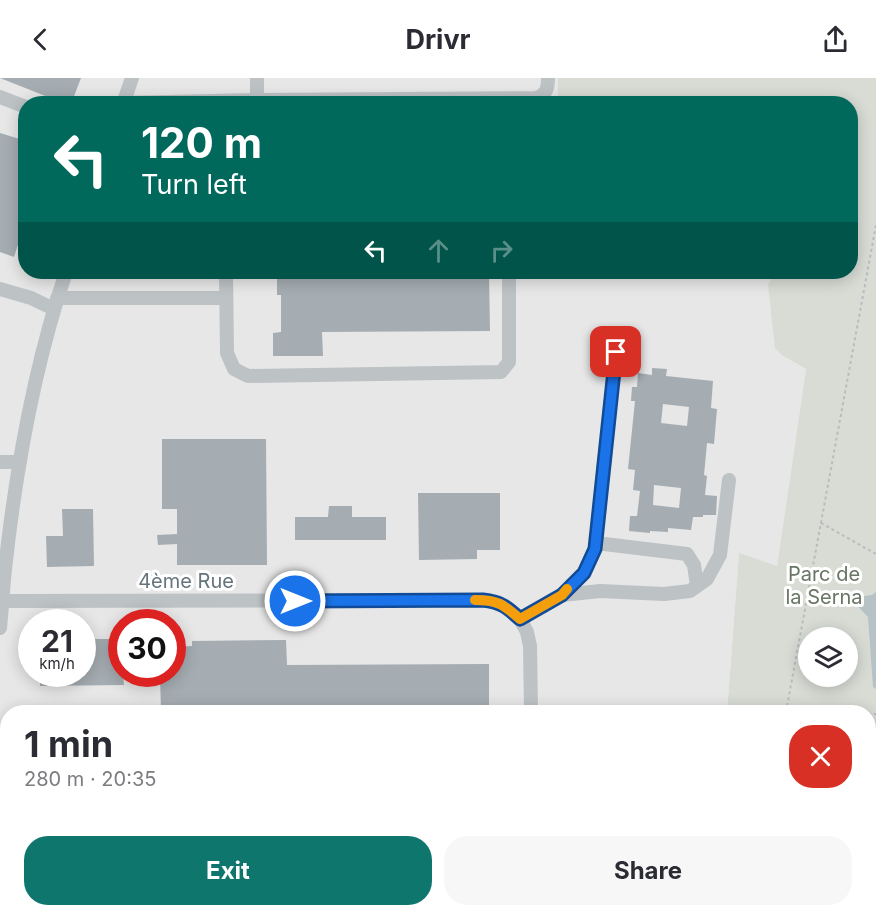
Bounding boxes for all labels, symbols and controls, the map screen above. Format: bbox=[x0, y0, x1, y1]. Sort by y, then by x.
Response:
icon: back bbox=[24, 23, 57, 56]
text: Drivr bbox=[405, 23, 471, 56]
icon: share bbox=[819, 23, 852, 56]
text: 120 m bbox=[141, 117, 262, 168]
icon: left bbox=[42, 120, 120, 198]
text: Turn left bbox=[141, 168, 247, 201]
icon: left bbox=[359, 234, 392, 267]
icon: ahead bbox=[422, 234, 455, 267]
icon: right bbox=[485, 234, 518, 267]
pin bbox=[590, 326, 641, 377]
icon: arrive bbox=[599, 335, 632, 368]
park label: Parc de la Serna bbox=[785, 562, 863, 609]
street label: 4ème Rue bbox=[138, 569, 234, 593]
position arrow bbox=[263, 569, 327, 633]
speed limit sign: 30 bbox=[108, 609, 186, 687]
text: 21 bbox=[41, 623, 73, 659]
map controls bbox=[798, 627, 858, 687]
button: layers bbox=[798, 627, 858, 687]
text: km/h bbox=[39, 654, 75, 673]
text: 1 min bbox=[24, 722, 113, 766]
button: close bbox=[789, 725, 852, 788]
text: 280 m · 20:35 bbox=[24, 767, 156, 791]
button: Exit bbox=[24, 836, 432, 905]
button: Share bbox=[444, 836, 852, 905]

